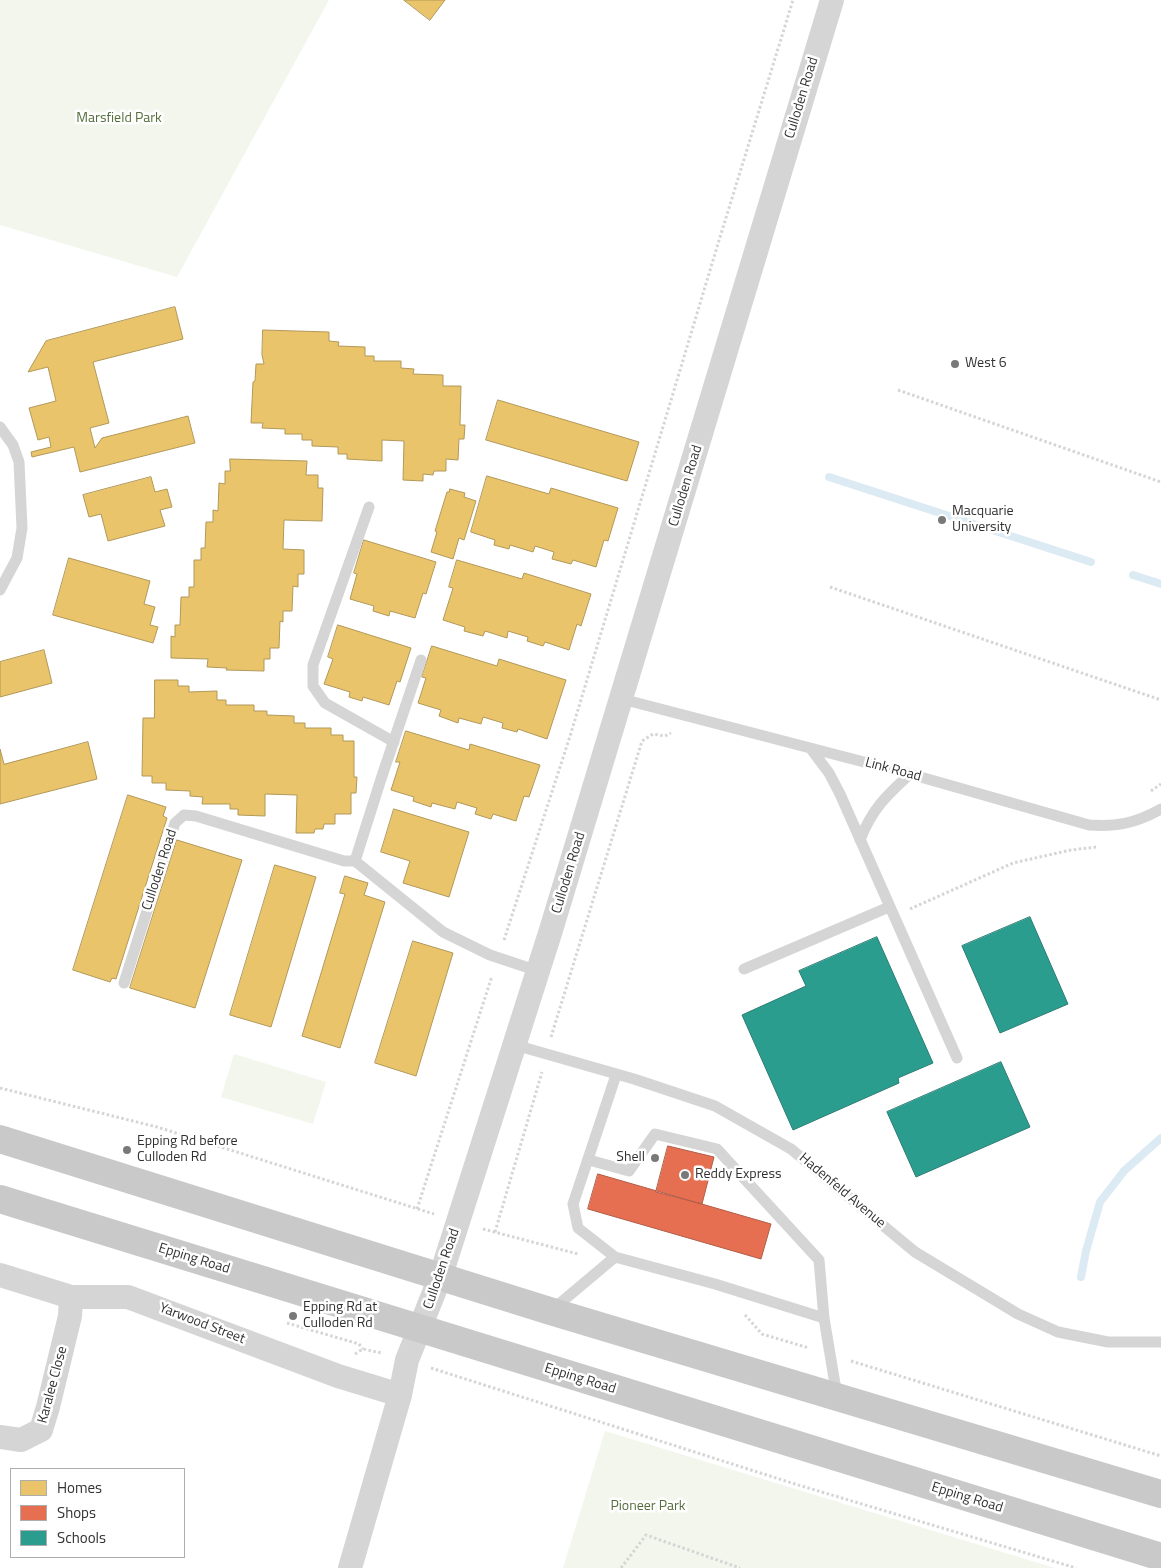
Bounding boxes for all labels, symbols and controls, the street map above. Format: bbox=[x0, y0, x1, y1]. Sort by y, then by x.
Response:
street label: Culloden Road bbox=[782, 55, 822, 141]
park label: Marsfield Park bbox=[76, 111, 162, 127]
place label: West 6 bbox=[965, 356, 1007, 372]
marker: West 6 bbox=[949, 358, 961, 370]
street label: Culloden Road bbox=[666, 443, 706, 529]
place label: Macquarie University bbox=[952, 504, 1014, 536]
marker: Macquarie University bbox=[936, 514, 948, 526]
street label: Link Road bbox=[863, 754, 923, 786]
street label: Culloden Road bbox=[139, 827, 181, 913]
street label: Culloden Road bbox=[549, 830, 589, 916]
place label: Epping Rd before Culloden Rd bbox=[137, 1134, 237, 1166]
marker: Epping Rd before Culloden Rd bbox=[121, 1144, 133, 1156]
place label: Shell bbox=[616, 1150, 645, 1166]
street label: Hadenfeld Avenue bbox=[795, 1150, 889, 1232]
marker: Shell bbox=[649, 1152, 661, 1164]
place label: Reddy Express bbox=[695, 1167, 781, 1183]
marker: Reddy Express bbox=[679, 1169, 691, 1181]
street label: Culloden Road bbox=[420, 1226, 464, 1312]
street label: Epping Road bbox=[156, 1240, 232, 1278]
street label: Yarwood Street bbox=[157, 1300, 247, 1348]
place label: Epping Rd at Culloden Rd bbox=[303, 1300, 377, 1332]
marker: Epping Rd at Culloden Rd bbox=[287, 1310, 299, 1322]
street label: Karalee Close bbox=[35, 1345, 71, 1425]
street label: Epping Road bbox=[542, 1360, 618, 1398]
legend bbox=[10, 1468, 185, 1558]
text: Homes bbox=[57, 1476, 102, 1499]
street label: Epping Road bbox=[929, 1479, 1005, 1517]
park label: Pioneer Park bbox=[610, 1499, 686, 1515]
text: Shops bbox=[57, 1501, 96, 1524]
text: Schools bbox=[57, 1526, 106, 1549]

